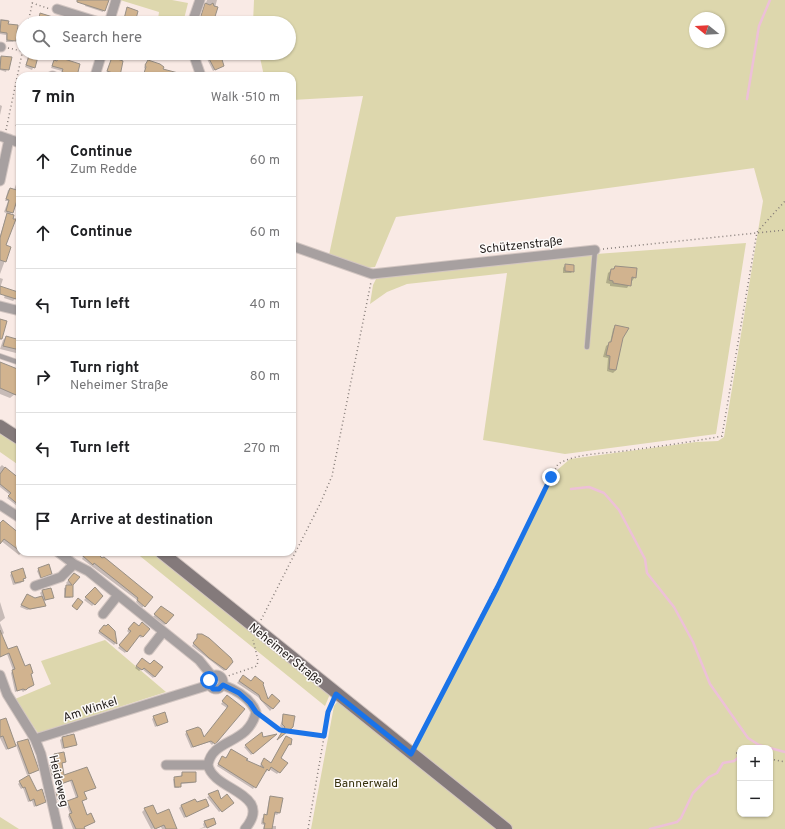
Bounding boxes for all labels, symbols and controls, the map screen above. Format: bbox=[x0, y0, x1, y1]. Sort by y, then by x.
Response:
north arrow bbox=[689, 12, 725, 48]
search box bbox=[16, 16, 296, 60]
icon: search bbox=[30, 27, 52, 49]
text: Search here bbox=[62, 29, 142, 48]
text: 7 min bbox=[32, 87, 75, 109]
text: Walk · 510 m bbox=[211, 90, 280, 106]
text: Continue bbox=[70, 143, 132, 162]
icon: ahead bbox=[32, 150, 54, 172]
text: 60 m bbox=[250, 153, 280, 169]
text: Zum Redde bbox=[70, 162, 137, 178]
icon: ahead bbox=[32, 222, 54, 244]
text: Continue bbox=[70, 223, 132, 242]
text: 60 m bbox=[250, 225, 280, 241]
street label: Schützenstraße bbox=[479, 234, 564, 258]
icon: left bbox=[32, 294, 54, 316]
text: Turn left bbox=[70, 295, 130, 314]
text: 40 m bbox=[250, 297, 280, 313]
text: Turn right bbox=[70, 359, 139, 378]
icon: right bbox=[32, 366, 54, 388]
text: 80 m bbox=[250, 369, 280, 385]
text: Neheimer Straße bbox=[70, 378, 168, 394]
icon: left bbox=[32, 438, 54, 460]
text: Turn left bbox=[70, 439, 130, 458]
text: 270 m bbox=[243, 441, 280, 457]
route end bbox=[542, 468, 560, 486]
icon: arrive bbox=[32, 510, 54, 532]
text: Arrive at destination bbox=[70, 511, 213, 530]
street label: Neheimer Straße bbox=[245, 620, 326, 690]
route start bbox=[200, 671, 218, 689]
street label: Am Winkel bbox=[61, 694, 120, 726]
map controls bbox=[737, 745, 773, 817]
button: + bbox=[737, 745, 773, 781]
street label: Heideweg bbox=[44, 754, 72, 809]
park label: Bannerwald bbox=[334, 776, 398, 792]
button: − bbox=[737, 781, 773, 817]

